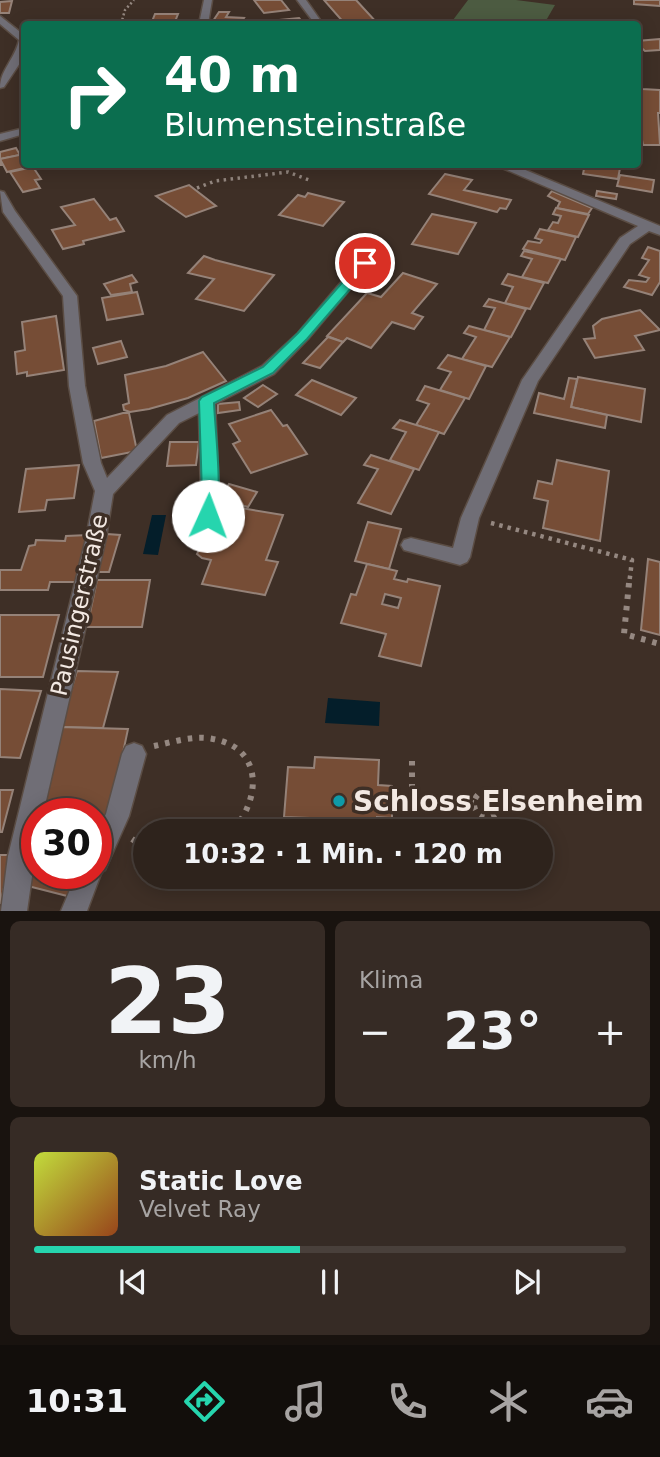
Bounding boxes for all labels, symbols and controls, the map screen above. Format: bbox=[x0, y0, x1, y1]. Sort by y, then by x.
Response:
text: 40 m bbox=[164, 47, 300, 104]
icon: right bbox=[49, 49, 140, 140]
text: Blumensteinstraße bbox=[164, 106, 466, 144]
pin bbox=[335, 233, 395, 293]
icon: arrive bbox=[346, 244, 384, 282]
position arrow bbox=[171, 479, 245, 553]
street label: Pausingerstraße bbox=[45, 512, 113, 698]
place label: Schloss Elsenheim bbox=[353, 785, 644, 818]
marker: Schloss Elsenheim bbox=[331, 793, 347, 809]
speed limit sign: 30 bbox=[21, 798, 112, 889]
text: 10:32 · 1 Min. · 120 m bbox=[183, 839, 503, 869]
text: 23 bbox=[104, 949, 231, 1054]
text: Klima bbox=[359, 967, 423, 993]
text: 23° bbox=[443, 1001, 542, 1061]
text: − bbox=[359, 1010, 391, 1054]
text: + bbox=[594, 1010, 626, 1054]
text: km/h bbox=[138, 1047, 197, 1073]
text: Static Love bbox=[139, 1166, 303, 1196]
text: Velvet Ray bbox=[139, 1196, 261, 1222]
icon: previous bbox=[114, 1263, 152, 1301]
icon: pause bbox=[311, 1263, 349, 1301]
icon: next bbox=[508, 1263, 546, 1301]
icon: directions bbox=[180, 1377, 229, 1426]
icon: music bbox=[281, 1377, 330, 1426]
icon: phone bbox=[383, 1377, 432, 1426]
icon: climate bbox=[484, 1377, 533, 1426]
icon: car bbox=[585, 1377, 634, 1426]
text: 10:31 bbox=[26, 1382, 128, 1420]

